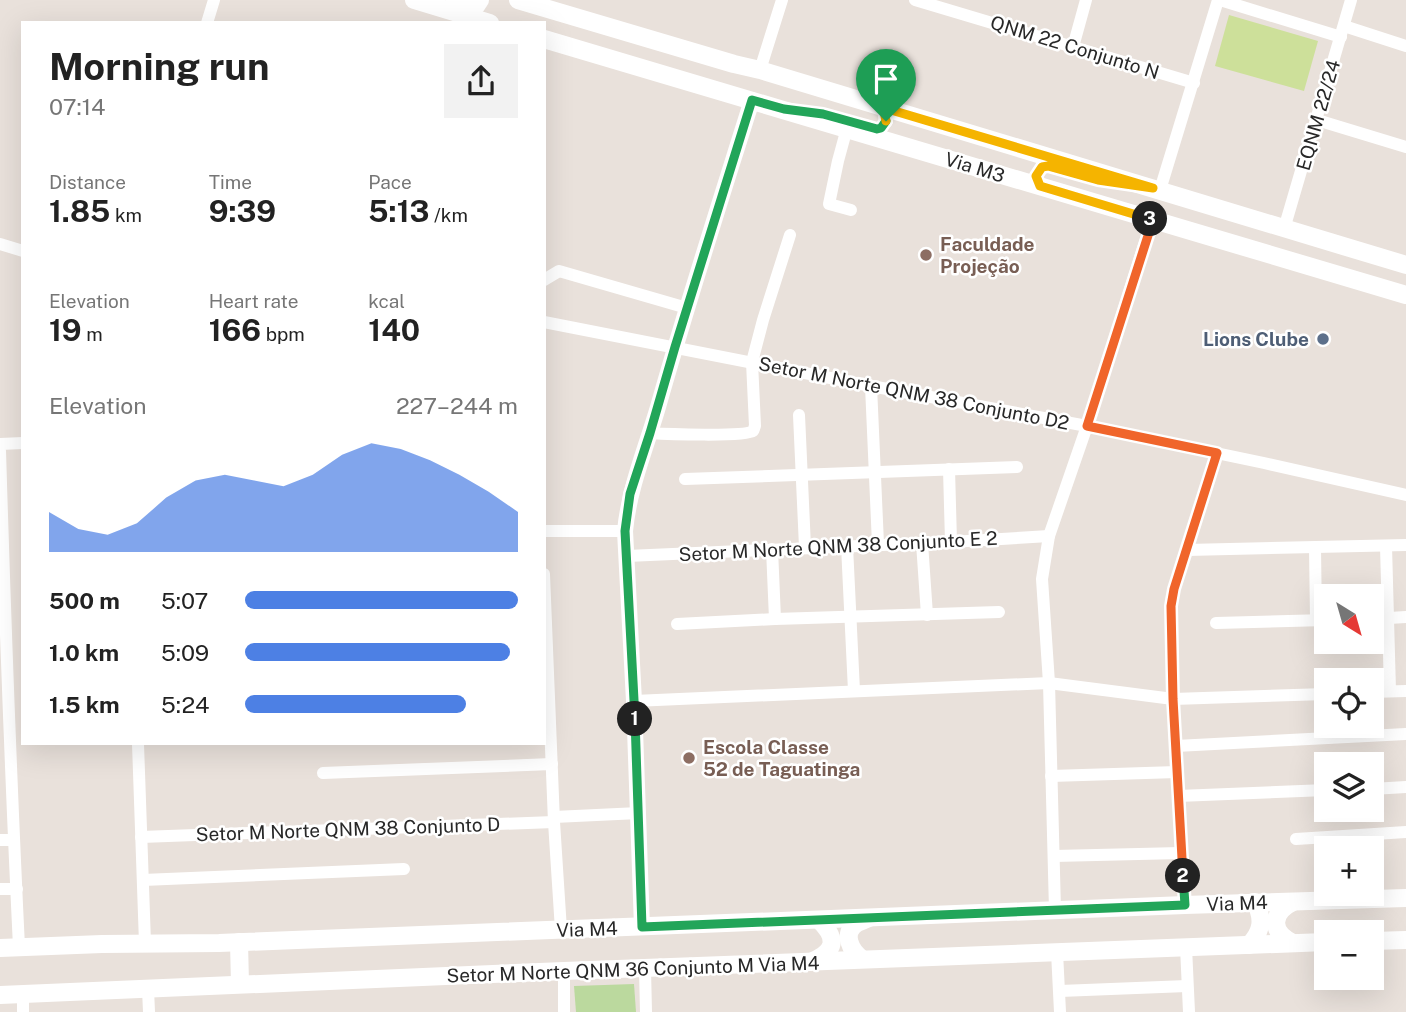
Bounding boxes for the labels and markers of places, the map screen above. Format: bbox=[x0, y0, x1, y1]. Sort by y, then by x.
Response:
pin bbox=[856, 49, 916, 121]
pin: 3 bbox=[1132, 202, 1168, 236]
place label: Faculdade Projeção bbox=[940, 233, 1034, 277]
marker: Faculdade Projeção bbox=[918, 247, 934, 263]
place label: Lions Clube bbox=[1203, 328, 1309, 350]
marker: Lions Clube bbox=[1315, 331, 1331, 347]
pin: 1 bbox=[618, 702, 652, 736]
place label: Escola Classe 52 de Taguatinga bbox=[703, 736, 860, 780]
marker: Escola Classe 52 de Taguatinga bbox=[681, 750, 697, 766]
pin: 2 bbox=[1166, 858, 1200, 894]

